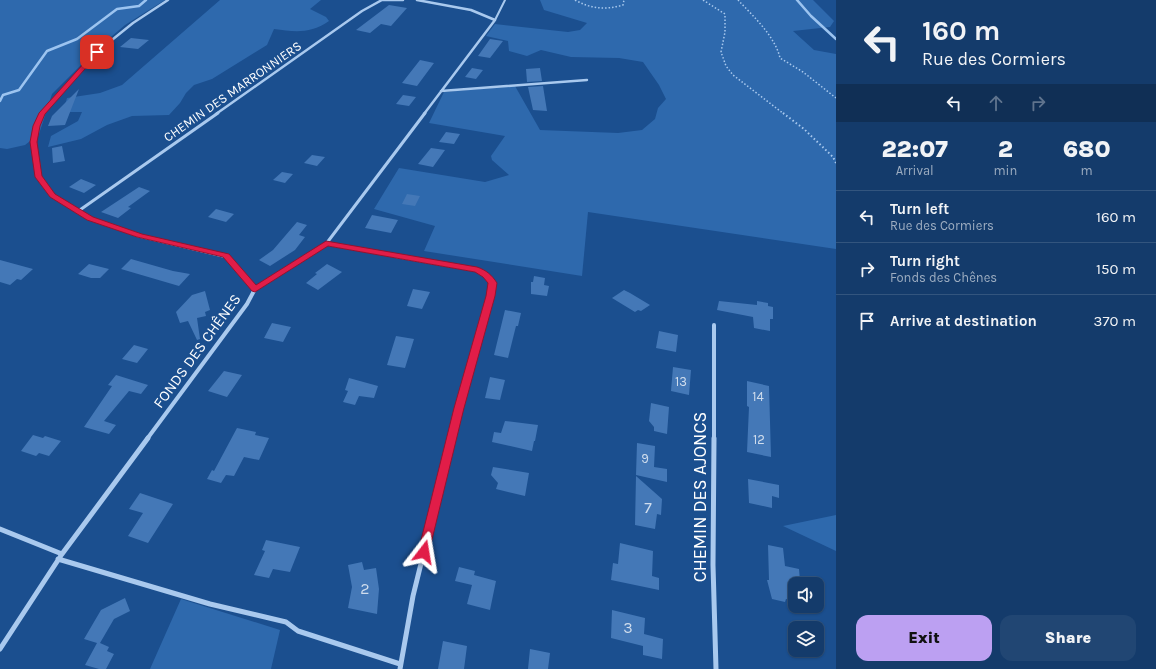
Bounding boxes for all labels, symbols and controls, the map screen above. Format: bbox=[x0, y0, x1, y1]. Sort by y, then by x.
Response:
text: 160 m bbox=[922, 14, 1000, 47]
icon: left bbox=[856, 16, 908, 68]
pin bbox=[80, 35, 114, 69]
street label: CHEMIN DES MARRONNIERS bbox=[160, 38, 304, 145]
icon: arrive bbox=[86, 41, 108, 63]
text: Rue des Cormiers bbox=[922, 48, 1066, 70]
icon: left bbox=[943, 92, 965, 114]
icon: ahead bbox=[985, 92, 1007, 114]
icon: right bbox=[1027, 92, 1049, 114]
text: 22:07 bbox=[881, 135, 948, 163]
text: 2 bbox=[998, 135, 1013, 163]
text: 680 bbox=[1063, 135, 1111, 163]
text: Arrival bbox=[896, 163, 934, 178]
text: min bbox=[993, 163, 1017, 178]
text: m bbox=[1081, 163, 1093, 178]
text: Turn left bbox=[890, 200, 949, 218]
icon: left bbox=[856, 206, 878, 228]
text: 160 m bbox=[1096, 208, 1136, 226]
text: Rue des Cormiers bbox=[890, 218, 994, 233]
text: Turn right bbox=[890, 252, 960, 270]
icon: right bbox=[856, 258, 878, 280]
text: 150 m bbox=[1096, 260, 1136, 278]
text: Fonds des Chênes bbox=[890, 270, 997, 285]
street label: FONDS DES CHÊNES bbox=[150, 290, 244, 412]
icon: arrive bbox=[856, 310, 878, 332]
text: Arrive at destination bbox=[890, 312, 1037, 330]
text: 370 m bbox=[1094, 312, 1136, 330]
house number: 13 bbox=[675, 374, 687, 389]
house number: 14 bbox=[752, 389, 764, 404]
street label: CHEMIN DES AJONCS bbox=[689, 412, 711, 582]
house number: 12 bbox=[753, 432, 765, 447]
house number: 9 bbox=[641, 451, 649, 466]
house number: 7 bbox=[644, 498, 652, 517]
position arrow bbox=[403, 531, 445, 573]
map controls bbox=[788, 577, 824, 657]
button: sound bbox=[788, 577, 824, 613]
house number: 2 bbox=[360, 579, 370, 598]
button: Exit bbox=[856, 615, 992, 661]
button: Share bbox=[1000, 615, 1136, 661]
house number: 3 bbox=[623, 618, 633, 637]
button: layers bbox=[788, 621, 824, 657]

